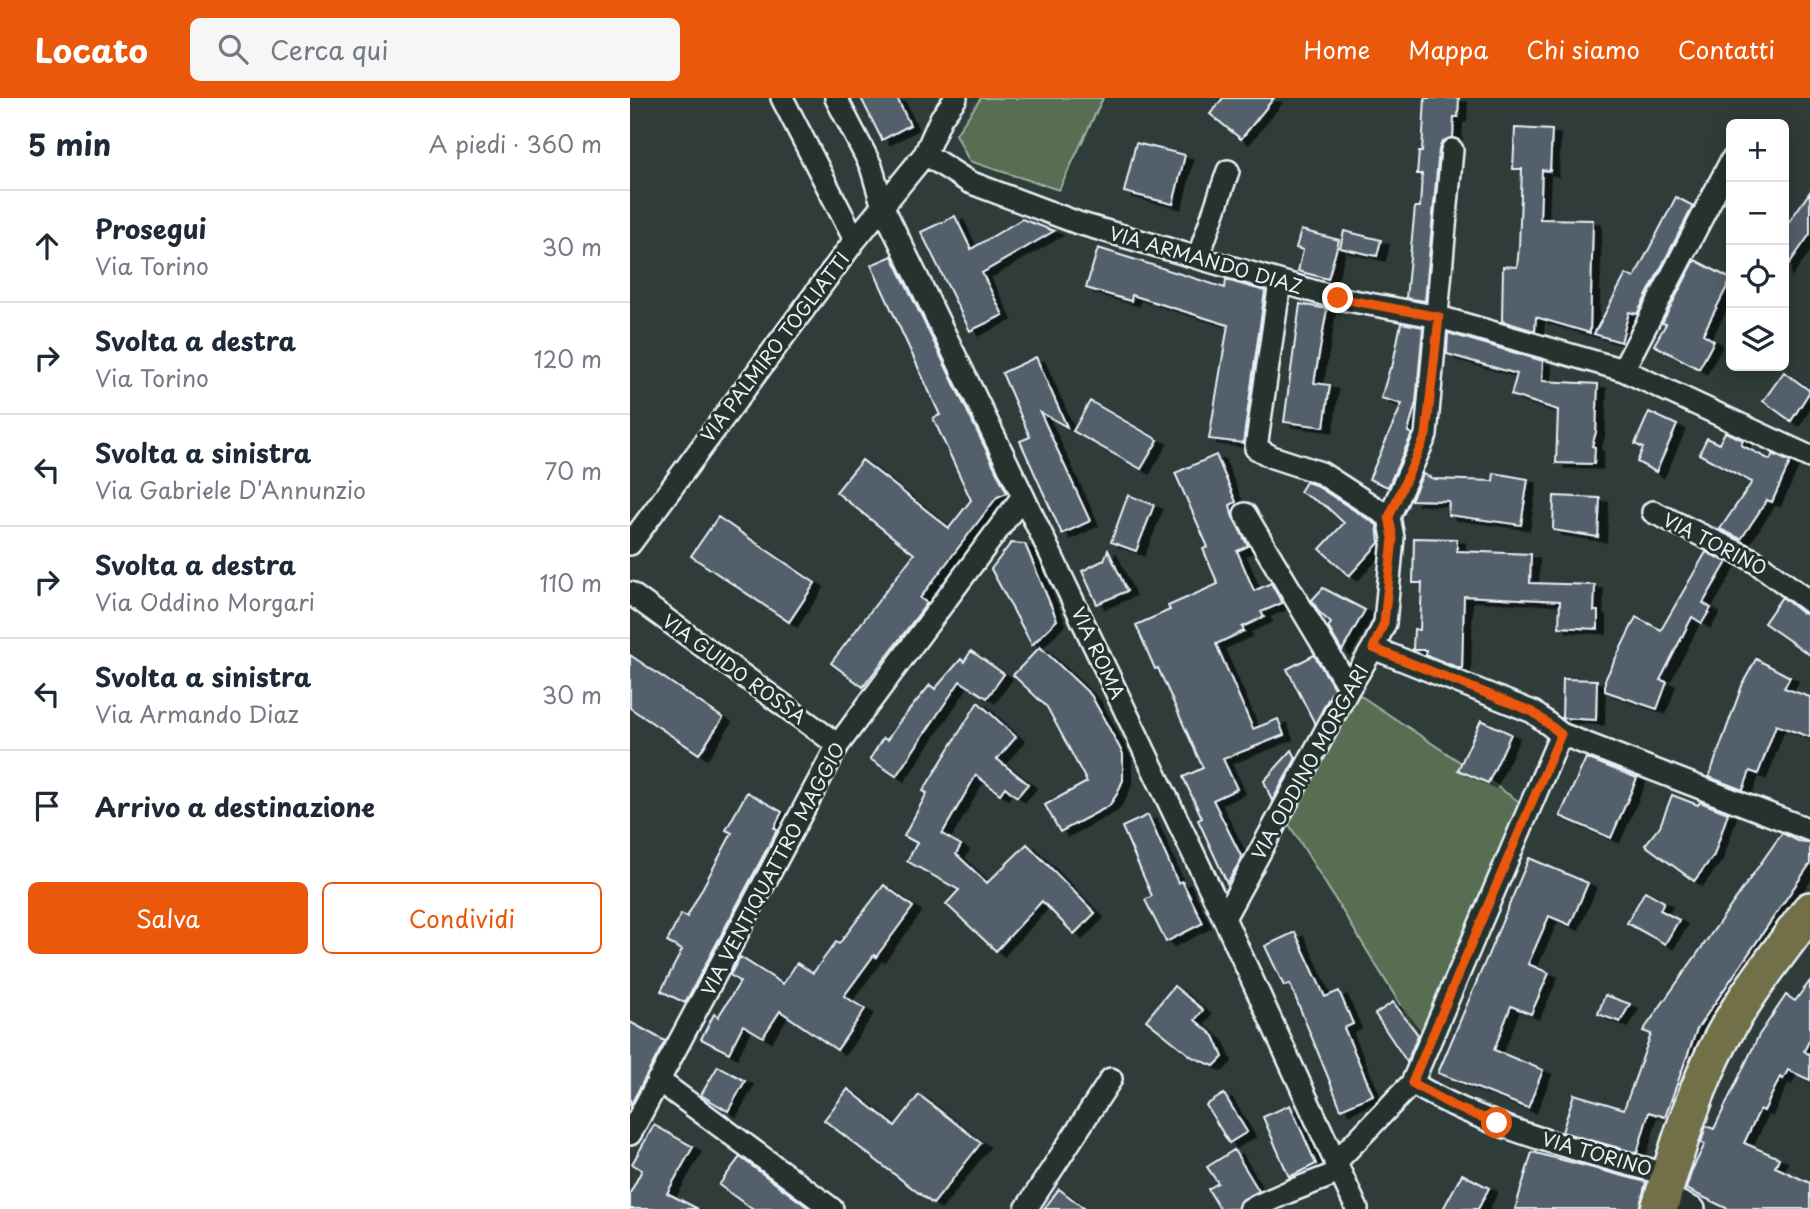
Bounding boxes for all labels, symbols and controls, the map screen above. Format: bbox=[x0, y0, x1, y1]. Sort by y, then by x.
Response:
search box bbox=[190, 18, 680, 81]
text: Locato bbox=[35, 24, 148, 74]
icon: search bbox=[214, 30, 252, 68]
text: Cerca qui bbox=[270, 30, 389, 69]
text: Home bbox=[1304, 31, 1370, 67]
text: Mappa bbox=[1408, 31, 1488, 67]
text: Chi siamo bbox=[1526, 31, 1640, 67]
text: Contatti bbox=[1678, 31, 1775, 67]
map controls bbox=[1726, 119, 1789, 371]
button: + bbox=[1726, 119, 1789, 182]
text: 5 min bbox=[28, 121, 111, 166]
text: A piedi · 360 m bbox=[429, 126, 602, 161]
button: − bbox=[1726, 182, 1789, 245]
text: Prosegui bbox=[95, 209, 207, 248]
street label: VIA ARMANDO DIAZ bbox=[1106, 218, 1306, 300]
icon: ahead bbox=[28, 227, 66, 265]
text: 30 m bbox=[541, 229, 602, 264]
street label: VIA PALMIRO TOGLIATTI bbox=[693, 245, 855, 448]
button: locate bbox=[1726, 245, 1789, 308]
text: Via Torino bbox=[95, 248, 209, 283]
route end bbox=[1322, 282, 1353, 313]
button: layers bbox=[1726, 308, 1789, 371]
text: Svolta a destra bbox=[95, 321, 296, 360]
icon: right bbox=[28, 339, 66, 377]
text: 120 m bbox=[534, 341, 602, 376]
text: Via Torino bbox=[95, 360, 209, 395]
text: Svolta a sinistra bbox=[95, 433, 311, 472]
icon: left bbox=[28, 451, 66, 489]
text: 70 m bbox=[544, 453, 602, 488]
text: Via Gabriele D'Annunzio bbox=[95, 472, 366, 507]
street label: VIA TORINO bbox=[1659, 505, 1772, 581]
text: Svolta a destra bbox=[95, 545, 296, 584]
icon: right bbox=[28, 563, 66, 601]
text: 110 m bbox=[540, 565, 602, 600]
text: Via Oddino Morgari bbox=[95, 584, 315, 619]
street label: VIA ROMA bbox=[1065, 602, 1133, 703]
street label: VIA GUIDO ROSSA bbox=[657, 606, 812, 730]
text: Svolta a sinistra bbox=[95, 657, 311, 696]
street label: VIA ODDINO MORGARI bbox=[1244, 659, 1375, 864]
icon: left bbox=[28, 675, 66, 713]
text: 30 m bbox=[541, 677, 602, 712]
text: Via Armando Diaz bbox=[95, 696, 299, 731]
street label: VIA VENTIQUATTRO MAGGIO bbox=[693, 737, 851, 1000]
icon: arrive bbox=[28, 787, 66, 825]
text: Arrivo a destinazione bbox=[95, 787, 375, 826]
button: Salva bbox=[28, 882, 308, 954]
button: Condividi bbox=[322, 882, 602, 954]
route start bbox=[1481, 1107, 1512, 1138]
street label: VIA TORINO bbox=[1539, 1124, 1656, 1182]

